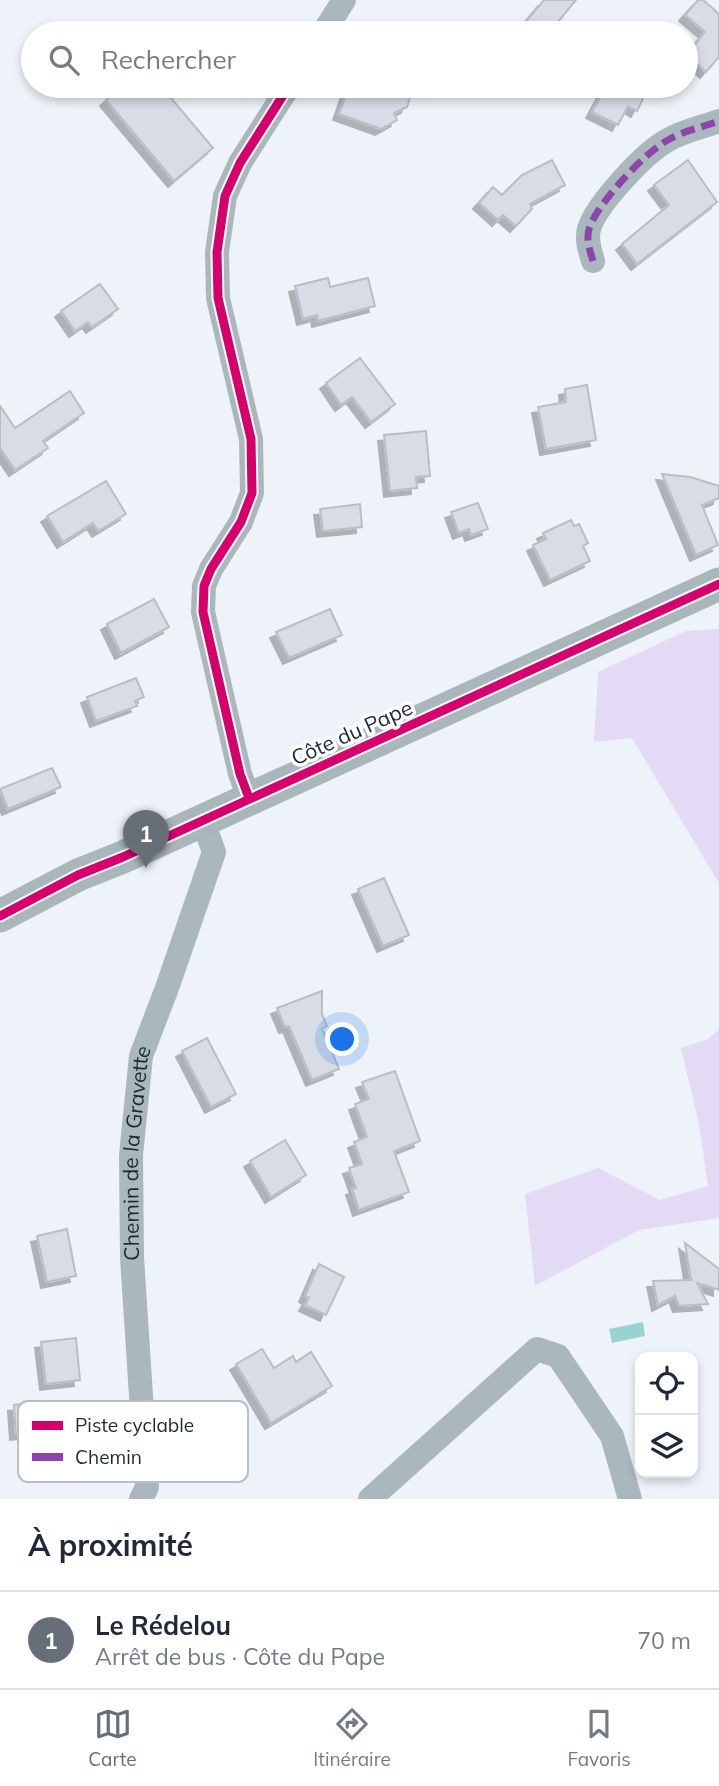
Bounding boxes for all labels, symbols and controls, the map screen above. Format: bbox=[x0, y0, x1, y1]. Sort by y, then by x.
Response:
search box bbox=[21, 21, 698, 98]
icon: search bbox=[45, 41, 83, 79]
text: Rechercher bbox=[101, 43, 236, 76]
street label: Côte du Pape bbox=[287, 694, 416, 770]
pin: 1 bbox=[123, 810, 169, 868]
your location bbox=[325, 1022, 359, 1056]
street label: Chemin de la Gravette bbox=[117, 1041, 156, 1261]
map controls bbox=[635, 1352, 698, 1478]
button: locate bbox=[635, 1352, 698, 1415]
legend bbox=[18, 1401, 248, 1482]
text: Piste cyclable bbox=[75, 1413, 194, 1437]
button: layers bbox=[635, 1415, 698, 1478]
text: Chemin bbox=[75, 1445, 142, 1469]
text: À proximité bbox=[28, 1526, 193, 1564]
text: Le Rédelou bbox=[95, 1609, 231, 1642]
text: 1 bbox=[44, 1626, 58, 1655]
text: 70 m bbox=[637, 1626, 691, 1655]
text: Arrêt de bus · Côte du Pape bbox=[95, 1642, 385, 1671]
tab: Carte bbox=[88, 1705, 137, 1771]
tab: Itinéraire bbox=[313, 1705, 391, 1771]
tab: Favoris bbox=[567, 1705, 631, 1771]

